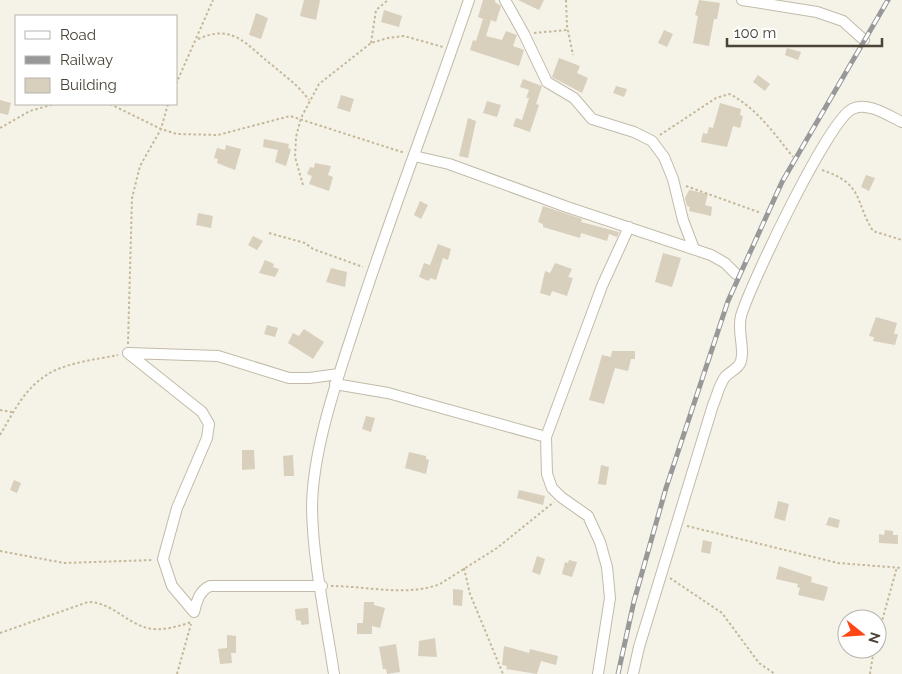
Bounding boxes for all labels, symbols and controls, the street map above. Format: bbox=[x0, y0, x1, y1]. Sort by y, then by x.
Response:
legend bbox=[15, 15, 178, 105]
scale bar bbox=[727, 15, 882, 47]
text: 100 m bbox=[734, 24, 776, 42]
text: Road bbox=[60, 26, 96, 44]
text: Railway bbox=[60, 51, 113, 69]
text: Building bbox=[60, 76, 117, 94]
north arrow bbox=[837, 609, 887, 659]
text: N bbox=[865, 630, 884, 645]

